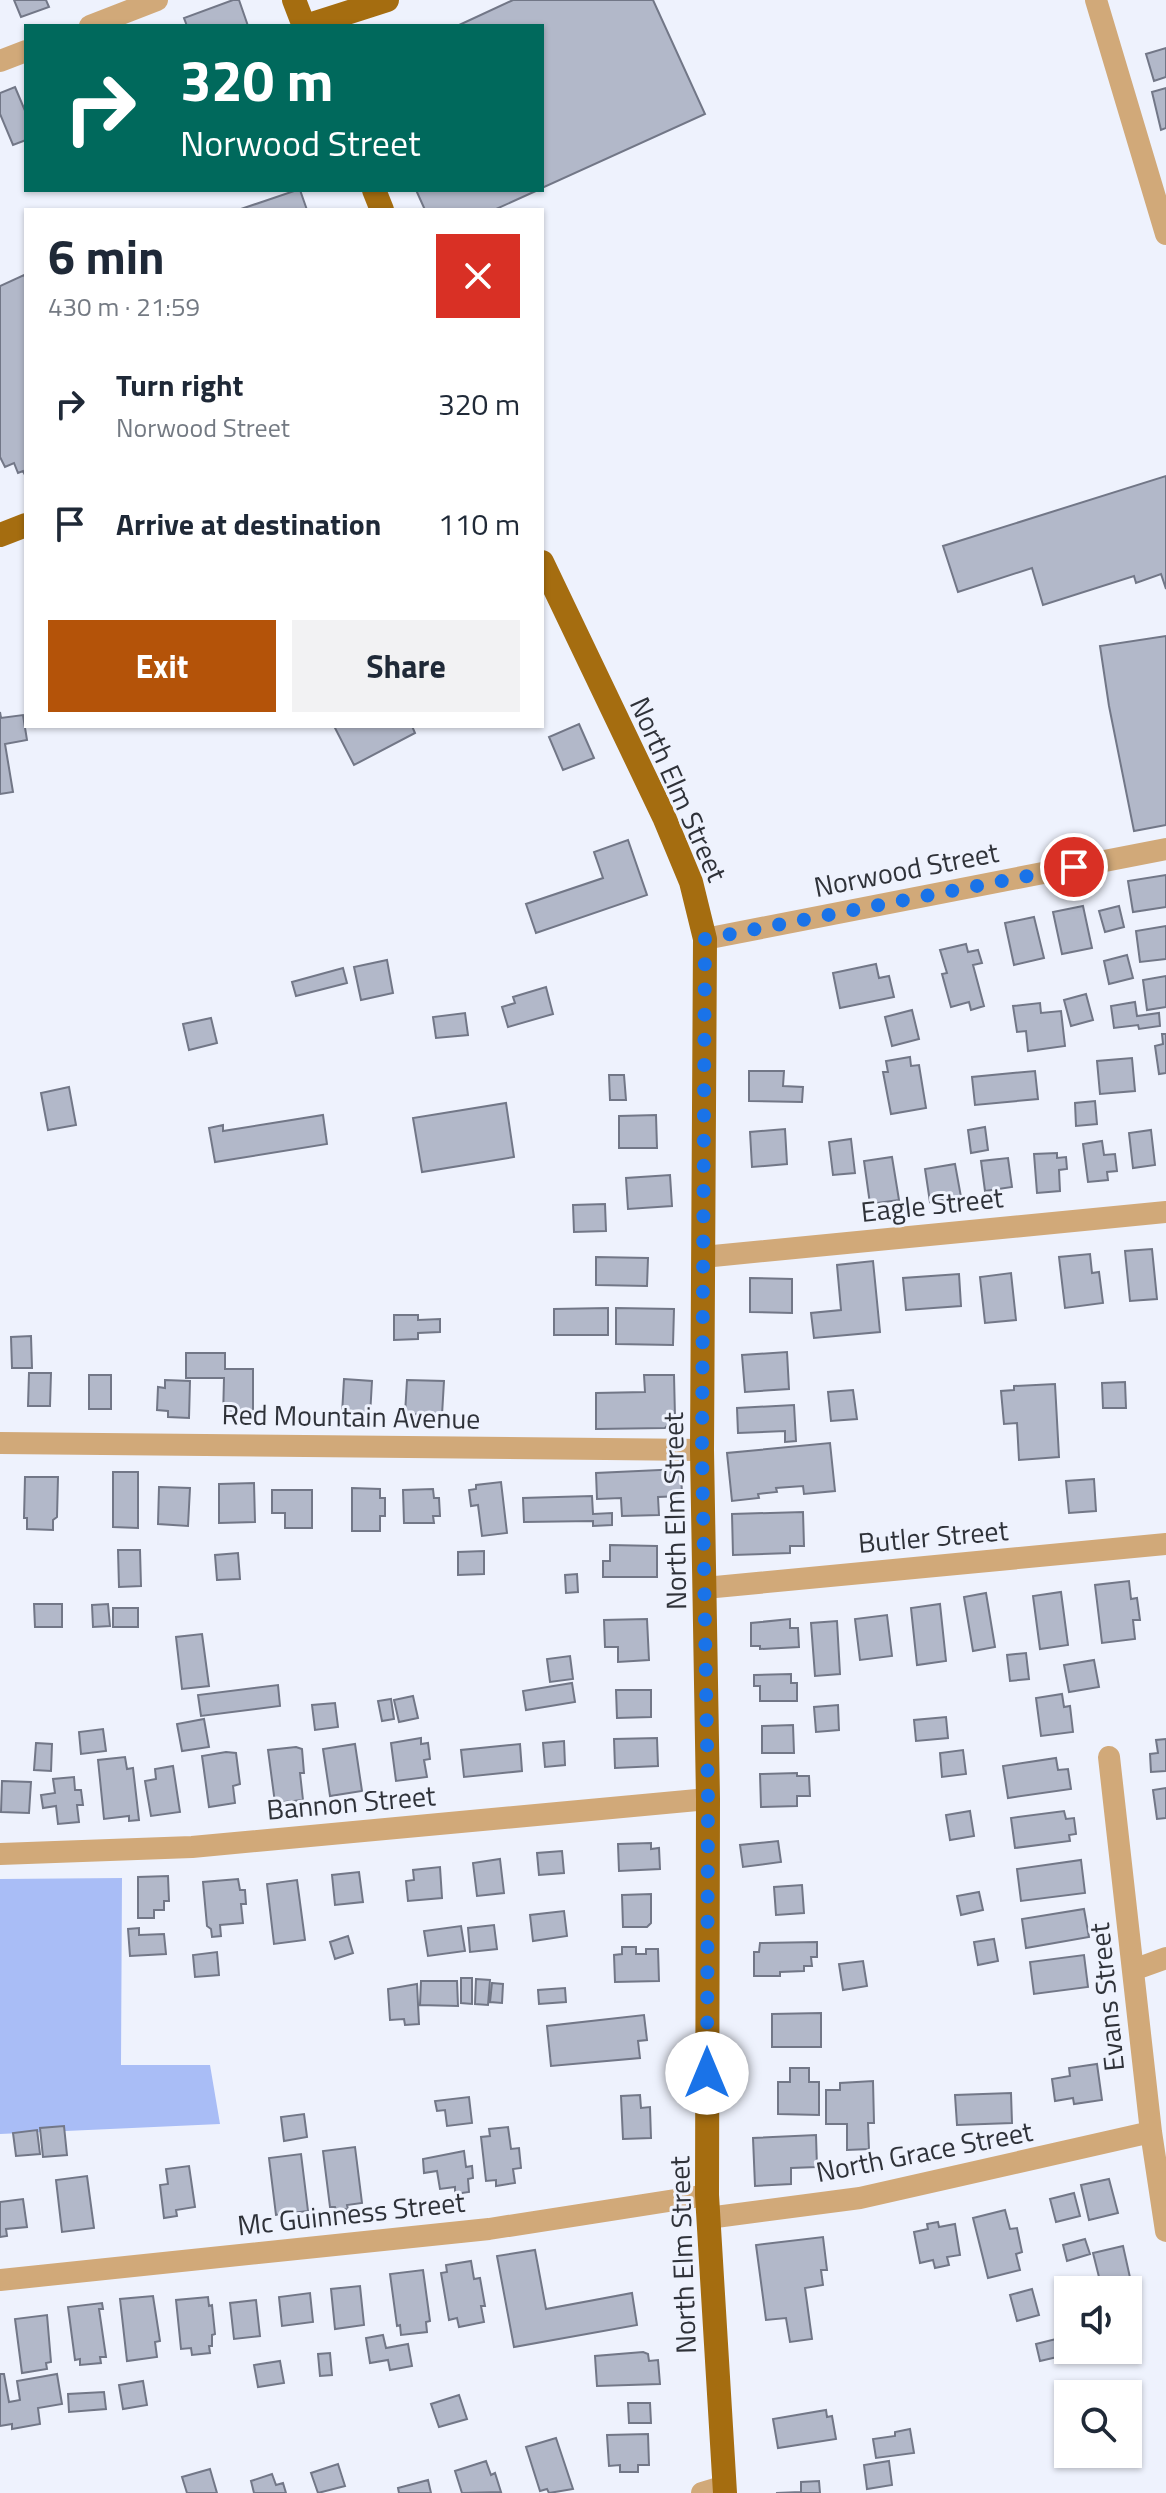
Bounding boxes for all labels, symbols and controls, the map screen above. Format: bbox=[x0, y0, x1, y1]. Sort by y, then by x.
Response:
text: 320 m bbox=[180, 38, 333, 123]
icon: right bbox=[48, 56, 152, 160]
text: Norwood Street bbox=[180, 115, 421, 170]
text: 6 min bbox=[48, 220, 165, 293]
button: close bbox=[436, 234, 520, 318]
text: 430 m · 21:59 bbox=[48, 287, 200, 326]
text: Turn right bbox=[116, 362, 244, 408]
text: 320 m bbox=[438, 381, 520, 427]
icon: right bbox=[48, 382, 92, 426]
text: Norwood Street bbox=[116, 408, 290, 447]
text: Arrive at destination bbox=[116, 501, 381, 547]
text: 110 m bbox=[438, 501, 520, 547]
icon: arrive bbox=[48, 502, 92, 546]
button: Exit bbox=[48, 620, 276, 712]
button: Share bbox=[292, 620, 520, 712]
street label: North Elm Street bbox=[619, 690, 739, 888]
street label: Norwood Street bbox=[810, 830, 1002, 908]
pin bbox=[1040, 833, 1108, 901]
icon: arrive bbox=[1052, 845, 1096, 889]
street label: Eagle Street bbox=[859, 1175, 1005, 1233]
street label: Red Mountain Avenue bbox=[221, 1392, 481, 1440]
street label: North Elm Street bbox=[651, 1411, 697, 1610]
street label: Butler Street bbox=[856, 1508, 1010, 1564]
street label: Bannon Street bbox=[265, 1773, 437, 1831]
street label: Evans Street bbox=[1077, 1921, 1135, 2073]
position arrow bbox=[665, 2031, 749, 2115]
street label: North Grace Street bbox=[812, 2109, 1036, 2193]
street label: North Elm Street bbox=[657, 2155, 707, 2355]
street label: Mc Guinness Street bbox=[235, 2180, 467, 2246]
map controls bbox=[1054, 2276, 1142, 2468]
button: sound bbox=[1054, 2276, 1142, 2364]
button: search bbox=[1054, 2380, 1142, 2468]

